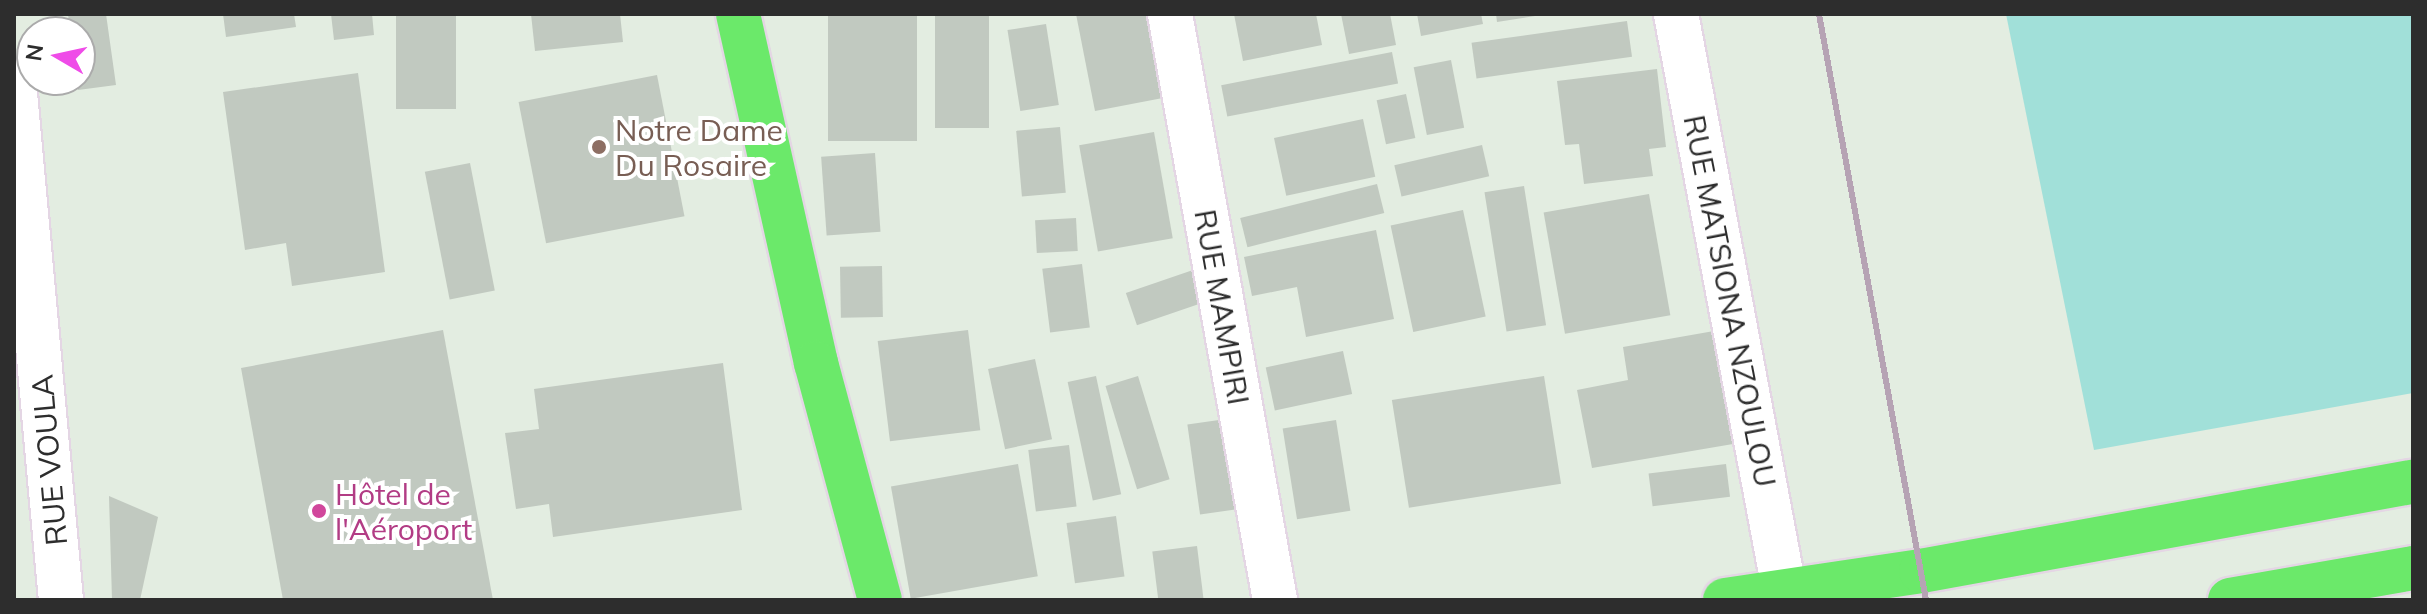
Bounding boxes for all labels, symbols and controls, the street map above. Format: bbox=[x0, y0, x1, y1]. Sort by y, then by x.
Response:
north arrow bbox=[16, 16, 96, 96]
text: N bbox=[19, 42, 49, 63]
place label: Notre Dame Du Rosaire bbox=[615, 112, 783, 182]
street label: RUE MATSIONA NZOULOU bbox=[1676, 112, 1784, 490]
marker: Notre Dame Du Rosaire bbox=[590, 138, 608, 156]
street label: RUE MAMPIRI bbox=[1187, 207, 1257, 407]
street label: RUE VOULA bbox=[24, 373, 74, 547]
place label: Hôtel de l'Aéroport bbox=[335, 476, 472, 546]
marker: Hôtel de l'Aéroport bbox=[310, 502, 328, 520]

